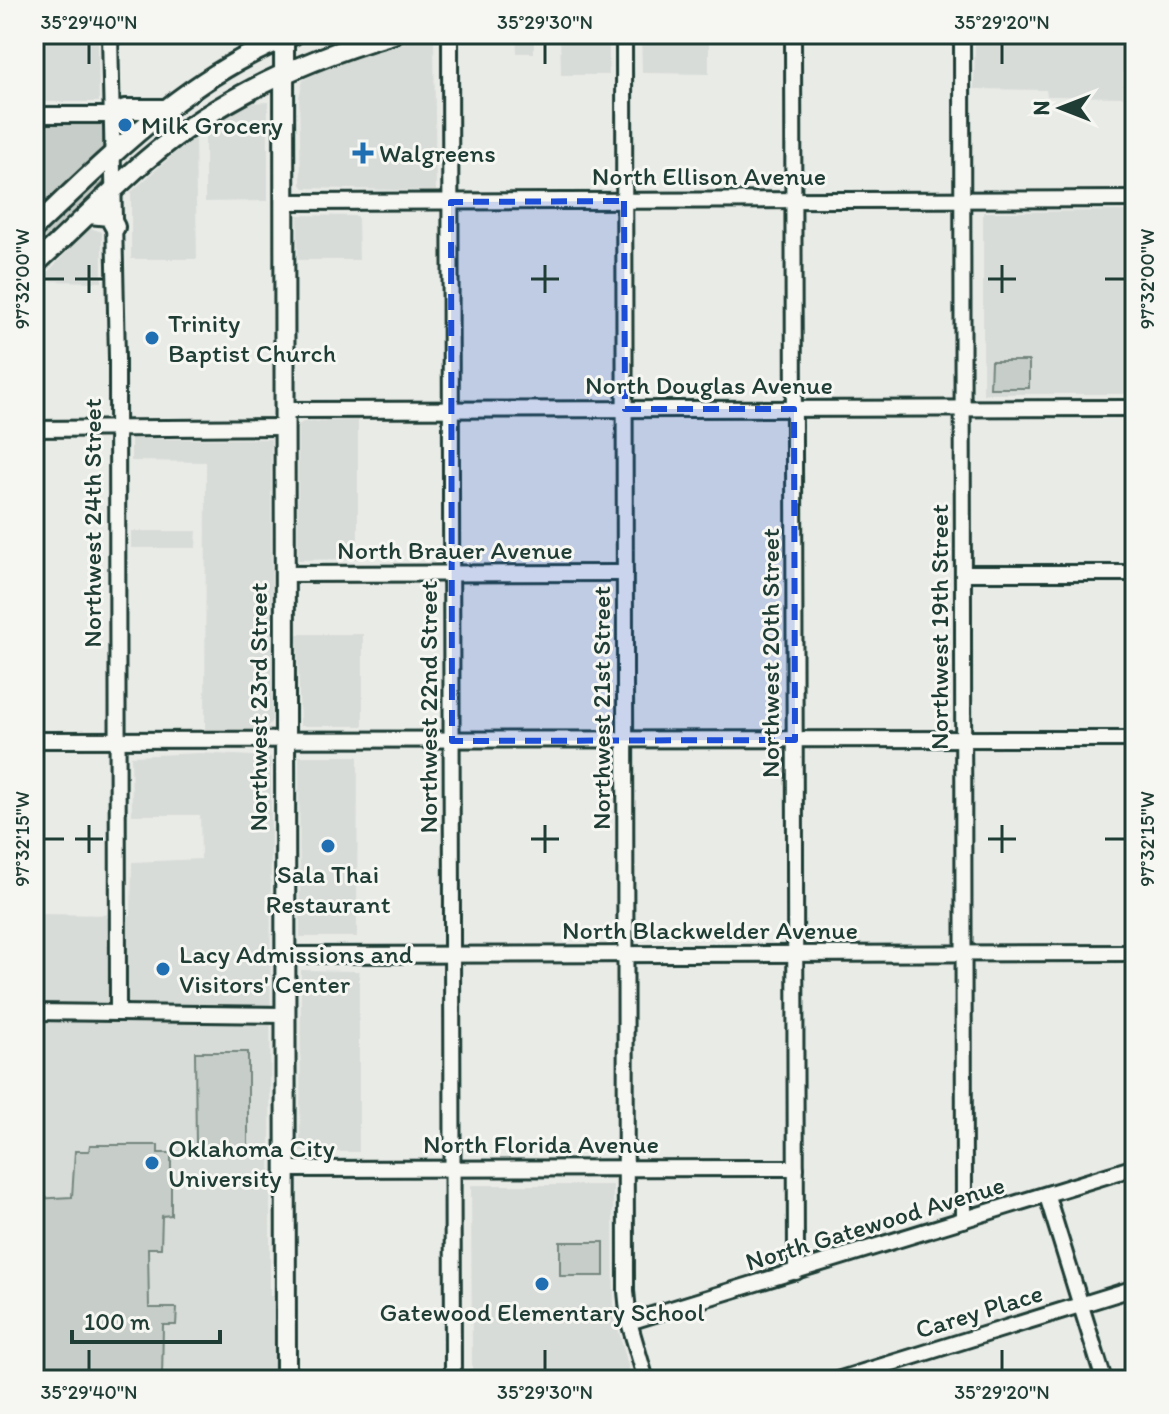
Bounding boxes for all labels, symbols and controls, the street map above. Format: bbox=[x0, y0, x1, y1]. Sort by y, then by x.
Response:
text: 35°29'40"N bbox=[40, 10, 138, 34]
text: 35°29'30"N bbox=[497, 10, 593, 34]
text: 35°29'20"N bbox=[954, 10, 1050, 34]
north arrow bbox=[1021, 68, 1101, 148]
text: N bbox=[1028, 101, 1055, 115]
place label: Milk Grocery bbox=[141, 109, 283, 141]
marker: Milk Grocery bbox=[116, 116, 134, 134]
place label: Walgreens bbox=[379, 137, 496, 169]
marker: Walgreens bbox=[354, 144, 372, 162]
street label: North Ellison Avenue bbox=[592, 160, 826, 192]
text: 97°32'00"W bbox=[10, 229, 34, 329]
text: 97°32'00"W bbox=[1135, 229, 1159, 329]
place label: Trinity Baptist Church bbox=[168, 307, 336, 369]
marker: Trinity Baptist Church bbox=[143, 329, 161, 347]
street label: North Douglas Avenue bbox=[585, 369, 833, 401]
street label: Northwest 24th Street bbox=[76, 398, 108, 648]
street label: Northwest 19th Street bbox=[923, 504, 955, 750]
street label: Northwest 20th Street bbox=[754, 528, 786, 778]
street label: North Brauer Avenue bbox=[337, 534, 573, 566]
street label: Northwest 22nd Street bbox=[412, 580, 444, 833]
street label: Northwest 23rd Street bbox=[242, 582, 274, 832]
street label: Northwest 21st Street bbox=[585, 586, 617, 830]
text: 97°32'15"W bbox=[10, 791, 34, 887]
text: 97°32'15"W bbox=[1135, 791, 1159, 887]
marker: Sala Thai Restaurant bbox=[319, 837, 337, 855]
place label: Sala Thai Restaurant bbox=[266, 858, 391, 920]
street label: North Blackwelder Avenue bbox=[562, 914, 858, 946]
place label: Lacy Admissions and Visitors' Center bbox=[179, 938, 414, 1000]
marker: Lacy Admissions and Visitors' Center bbox=[154, 960, 172, 978]
street label: North Florida Avenue bbox=[423, 1128, 659, 1160]
place label: Oklahoma City University bbox=[168, 1132, 335, 1194]
marker: Oklahoma City University bbox=[143, 1154, 161, 1172]
street label: North Gatewood Avenue bbox=[742, 1168, 1008, 1278]
marker: Gatewood Elementary School bbox=[533, 1275, 551, 1293]
street label: Carey Place bbox=[912, 1277, 1046, 1345]
scale bar bbox=[72, 1294, 220, 1344]
place label: Gatewood Elementary School bbox=[379, 1296, 705, 1328]
text: 100 m bbox=[84, 1307, 150, 1336]
text: 35°29'40"N bbox=[40, 1380, 138, 1404]
text: 35°29'30"N bbox=[497, 1380, 593, 1404]
text: 35°29'20"N bbox=[954, 1380, 1050, 1404]

